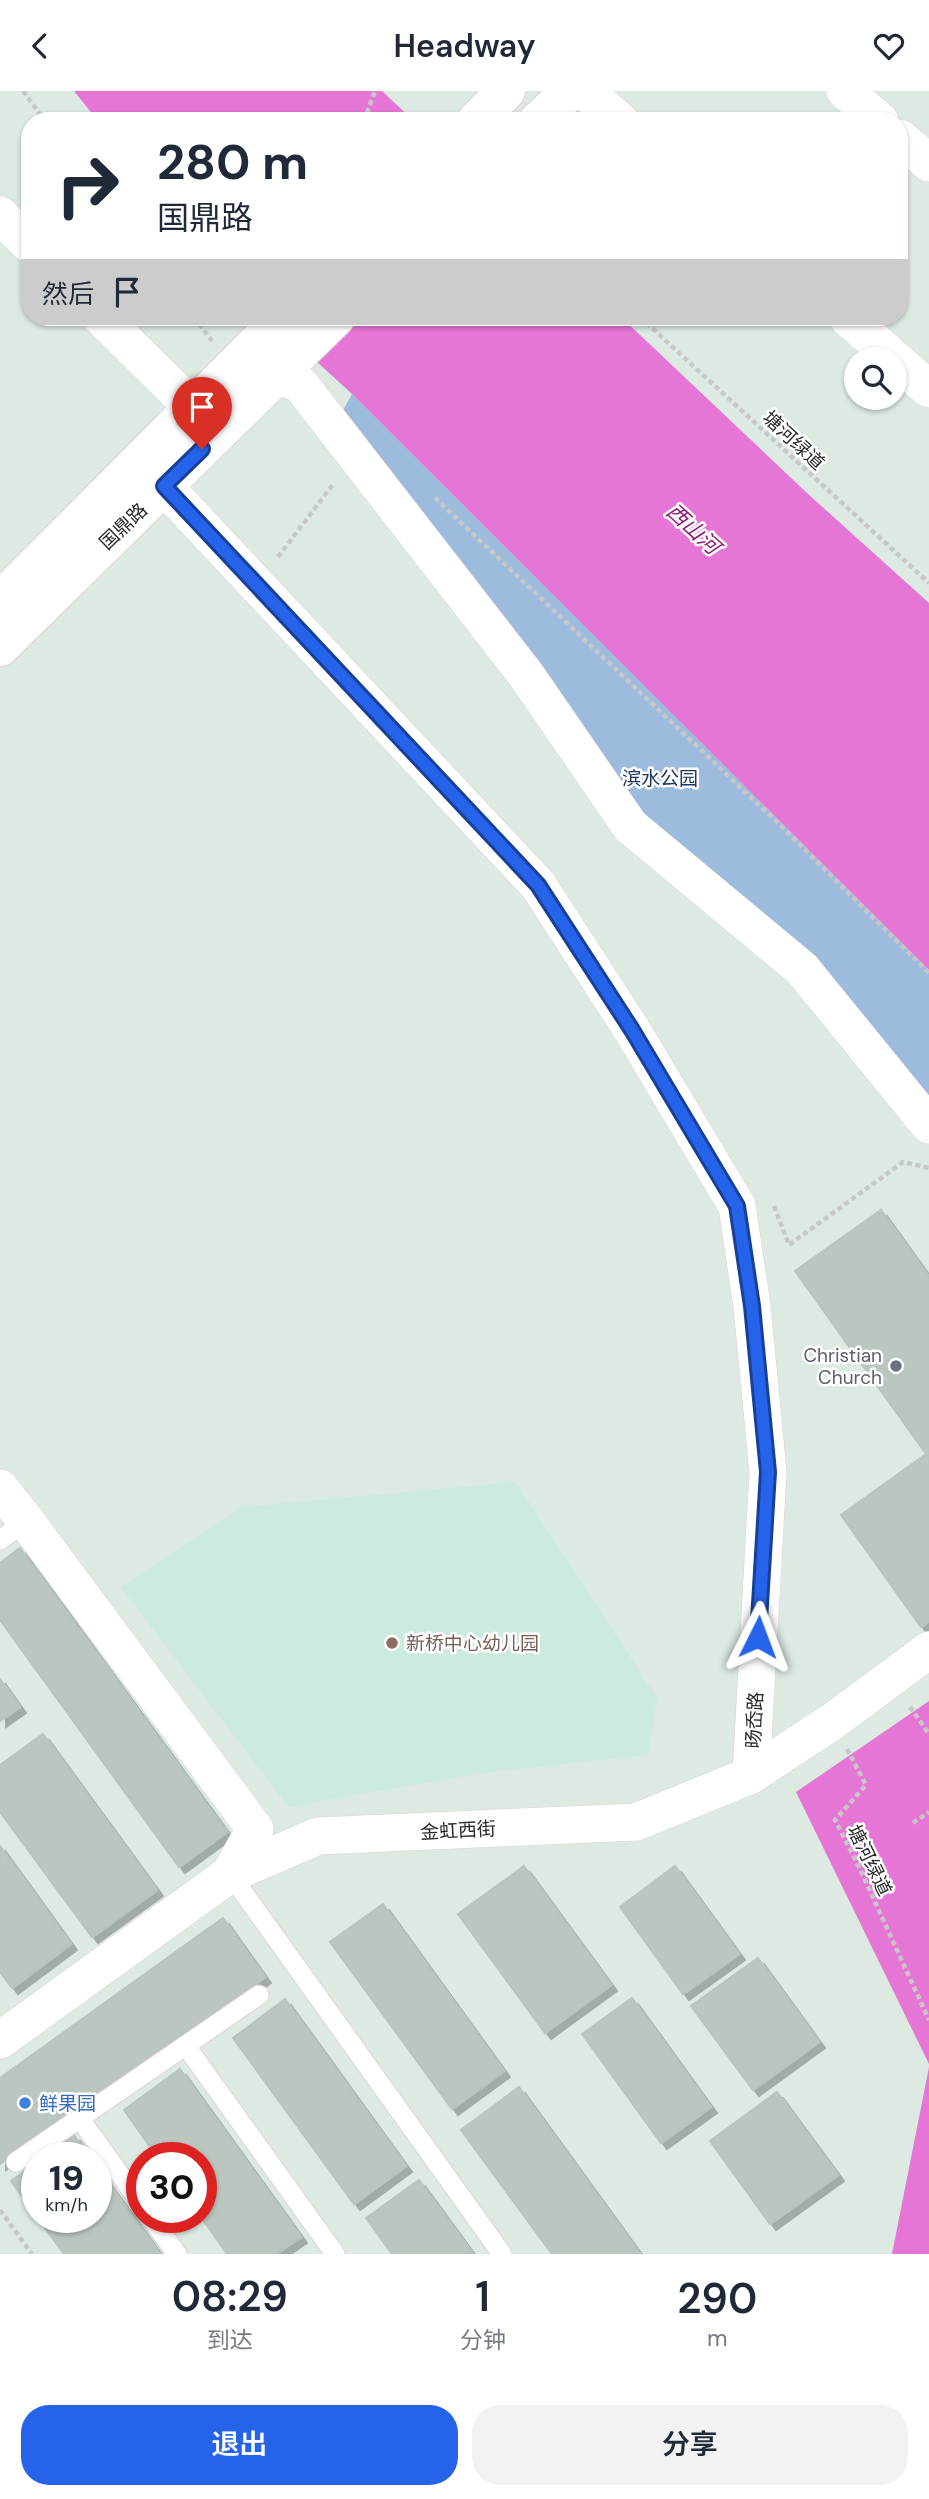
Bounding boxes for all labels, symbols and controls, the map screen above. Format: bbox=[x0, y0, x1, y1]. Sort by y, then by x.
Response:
text: Headway bbox=[393, 25, 536, 67]
icon: back bbox=[21, 27, 59, 65]
icon: heart bbox=[870, 27, 908, 65]
text: 280 m bbox=[157, 130, 308, 194]
icon: right bbox=[42, 140, 133, 231]
text: 国鼎路 bbox=[157, 197, 253, 239]
icon: arrive bbox=[108, 273, 146, 311]
text: 然后 bbox=[42, 277, 94, 311]
map controls bbox=[844, 347, 907, 410]
button: search bbox=[844, 347, 907, 410]
pin bbox=[172, 377, 232, 449]
icon: arrive bbox=[183, 388, 221, 426]
street label: 塘河绿道 bbox=[757, 405, 830, 475]
street label: 国鼎路 bbox=[94, 498, 153, 555]
water label: 西山河 bbox=[660, 498, 729, 563]
park label: 滨水公园 bbox=[622, 766, 698, 791]
place label: Christian Church bbox=[803, 1343, 882, 1390]
marker: Christian Church bbox=[888, 1358, 904, 1374]
position arrow bbox=[721, 1600, 795, 1674]
place label: 新桥中心幼儿园 bbox=[406, 1631, 539, 1656]
marker: 新桥中心幼儿园 bbox=[384, 1635, 400, 1651]
street label: 旸岙路 bbox=[741, 1691, 768, 1749]
street label: 金虹西街 bbox=[419, 1816, 497, 1845]
street label: 塘河绿道 bbox=[842, 1821, 897, 1900]
place label: 鲜果园 bbox=[39, 2091, 96, 2116]
marker: 鲜果园 bbox=[17, 2095, 33, 2111]
speed limit sign: 30 bbox=[126, 2142, 217, 2233]
text: 19 bbox=[49, 2155, 84, 2201]
text: km/h bbox=[45, 2193, 88, 2217]
text: 08:29 bbox=[172, 2269, 288, 2324]
text: 1 bbox=[475, 2269, 490, 2324]
text: 290 bbox=[677, 2271, 757, 2326]
text: m bbox=[707, 2323, 728, 2353]
text: 到达 bbox=[207, 2325, 253, 2355]
text: 分钟 bbox=[460, 2325, 506, 2355]
button: 退出 bbox=[21, 2405, 458, 2485]
button: 分享 bbox=[472, 2405, 908, 2485]

